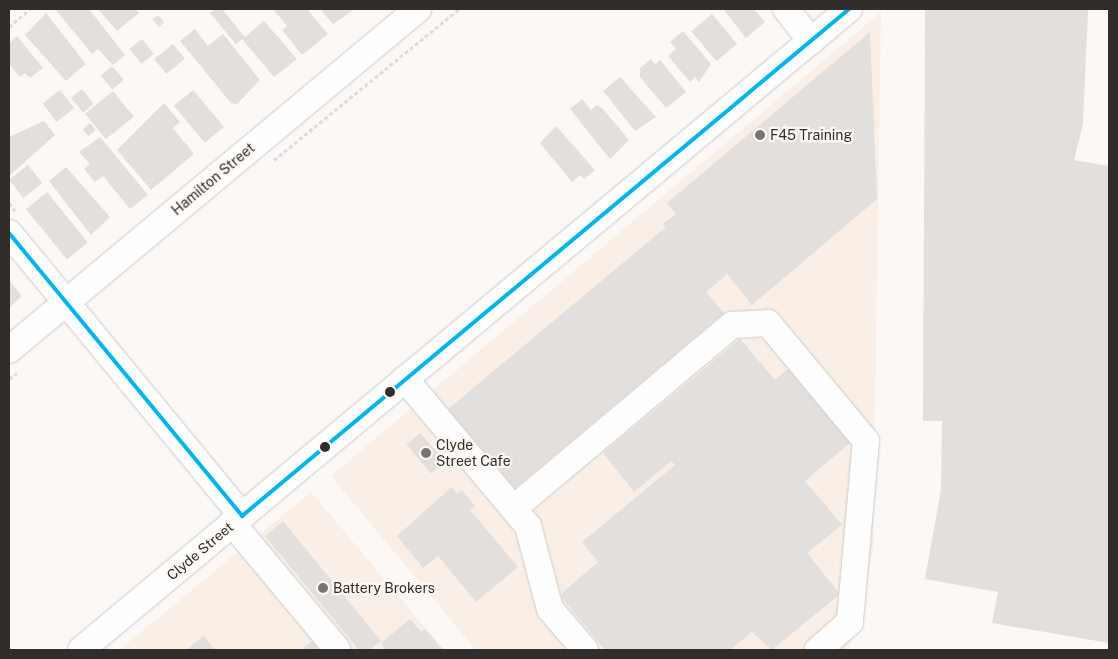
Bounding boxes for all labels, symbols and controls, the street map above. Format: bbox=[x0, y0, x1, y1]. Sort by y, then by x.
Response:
place label: F45 Training bbox=[770, 127, 852, 143]
marker: F45 Training bbox=[754, 129, 766, 141]
street label: Hamilton Street bbox=[168, 139, 258, 219]
unlabelled marker bbox=[385, 387, 395, 397]
place label: Clyde Street Cafe bbox=[436, 437, 511, 470]
unlabelled marker bbox=[320, 442, 330, 452]
marker: Clyde Street Cafe bbox=[420, 447, 432, 459]
street label: Clyde Street bbox=[163, 518, 237, 584]
place label: Battery Brokers bbox=[333, 580, 435, 596]
marker: Battery Brokers bbox=[317, 582, 329, 594]

